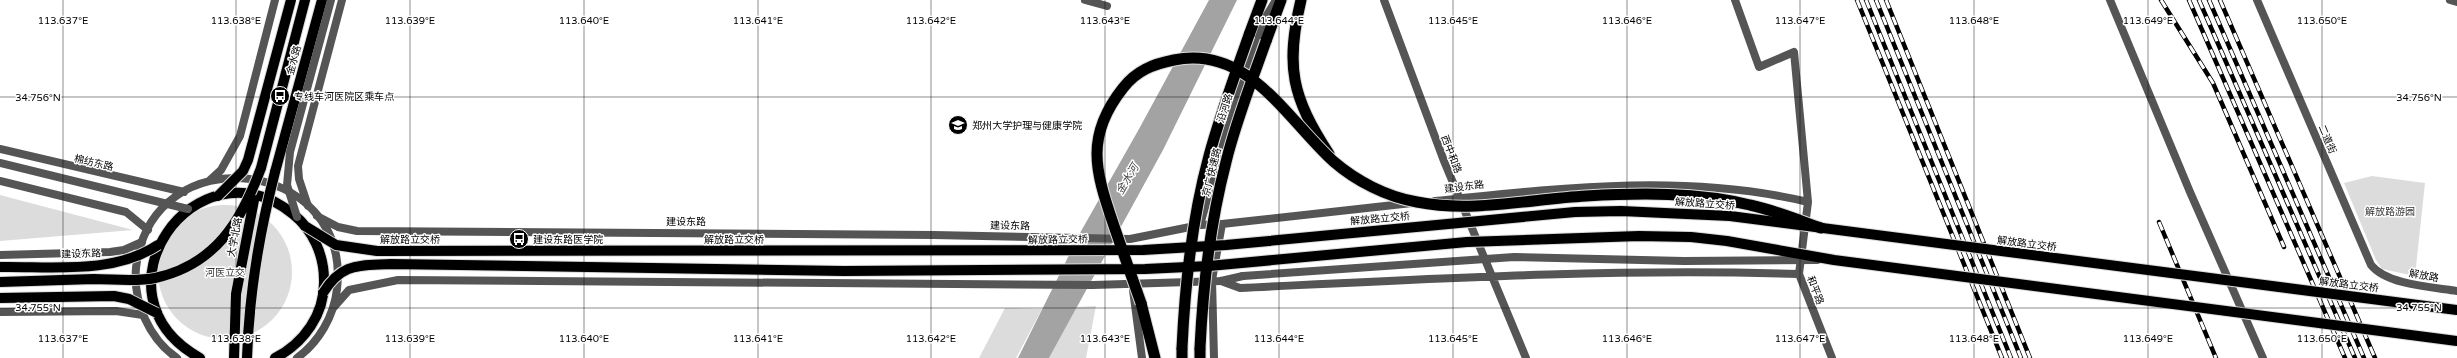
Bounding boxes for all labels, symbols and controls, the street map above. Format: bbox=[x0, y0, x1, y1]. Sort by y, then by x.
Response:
text: 113.637°E bbox=[38, 15, 88, 27]
text: 113.638°E bbox=[211, 15, 261, 27]
text: 113.639°E bbox=[385, 15, 435, 27]
text: 113.640°E bbox=[559, 15, 609, 27]
text: 113.641°E bbox=[733, 15, 783, 27]
text: 113.642°E bbox=[906, 15, 956, 27]
text: 113.643°E bbox=[1080, 15, 1130, 27]
text: 113.644°E bbox=[1254, 15, 1304, 27]
text: 113.645°E bbox=[1428, 15, 1478, 27]
text: 113.646°E bbox=[1602, 15, 1652, 27]
text: 113.647°E bbox=[1775, 15, 1825, 27]
text: 113.648°E bbox=[1949, 15, 1999, 27]
text: 113.649°E bbox=[2123, 15, 2173, 27]
text: 113.650°E bbox=[2297, 15, 2347, 27]
street label: 金水路 bbox=[284, 44, 304, 76]
bus stop icon: 专线车河医院区乘车点 bbox=[269, 85, 291, 107]
place label: 专线车河医院区乘车点 bbox=[294, 91, 394, 103]
text: 34.756°N bbox=[15, 92, 61, 104]
street label: 沿河路 bbox=[1215, 92, 1235, 124]
text: 34.756°N bbox=[2396, 92, 2442, 104]
school or university icon: 郑州大学护理与健康学院 bbox=[947, 114, 969, 136]
place label: 郑州大学护理与健康学院 bbox=[972, 120, 1082, 132]
street label: 二道街 bbox=[2316, 123, 2338, 156]
street label: 西中和路 bbox=[1438, 134, 1464, 175]
street label: 京广快速路 bbox=[1200, 147, 1224, 198]
street label: 棉纺东路 bbox=[73, 153, 115, 173]
water label: 金水河 bbox=[1113, 160, 1143, 197]
street label: 建设东路 bbox=[1444, 179, 1485, 195]
street label: 解放路立交桥 bbox=[1675, 196, 1735, 212]
park label: 解放路游园 bbox=[2365, 206, 2415, 218]
street label: 解放路立交桥 bbox=[1350, 210, 1410, 228]
street label: 大学北路 bbox=[225, 216, 245, 258]
street label: 建设东路 bbox=[666, 216, 706, 228]
street label: 建设东路 bbox=[990, 220, 1030, 232]
bus stop icon: 建设东路医学院 bbox=[508, 228, 530, 250]
street label: 解放路立交桥 bbox=[1028, 233, 1088, 247]
street label: 解放路立交桥 bbox=[380, 234, 440, 246]
place label: 建设东路医学院 bbox=[533, 234, 603, 246]
street label: 解放路立交桥 bbox=[704, 234, 764, 246]
street label: 解放路立交桥 bbox=[1996, 234, 2057, 254]
street label: 建设东路 bbox=[61, 247, 101, 261]
park label: 河医立交 bbox=[205, 267, 245, 279]
street label: 解放路 bbox=[2408, 267, 2440, 284]
street label: 和平路 bbox=[1804, 274, 1826, 307]
street label: 解放路立交桥 bbox=[2318, 275, 2379, 295]
text: 34.755°N bbox=[15, 302, 61, 314]
text: 34.755°N bbox=[2396, 302, 2442, 314]
text: 113.637°E bbox=[38, 333, 88, 345]
text: 113.638°E bbox=[211, 333, 261, 345]
text: 113.639°E bbox=[385, 333, 435, 345]
text: 113.640°E bbox=[559, 333, 609, 345]
text: 113.641°E bbox=[733, 333, 783, 345]
text: 113.642°E bbox=[906, 333, 956, 345]
text: 113.643°E bbox=[1080, 333, 1130, 345]
text: 113.644°E bbox=[1254, 333, 1304, 345]
text: 113.645°E bbox=[1428, 333, 1478, 345]
text: 113.646°E bbox=[1602, 333, 1652, 345]
text: 113.647°E bbox=[1775, 333, 1825, 345]
text: 113.648°E bbox=[1949, 333, 1999, 345]
text: 113.649°E bbox=[2123, 333, 2173, 345]
text: 113.650°E bbox=[2297, 333, 2347, 345]

